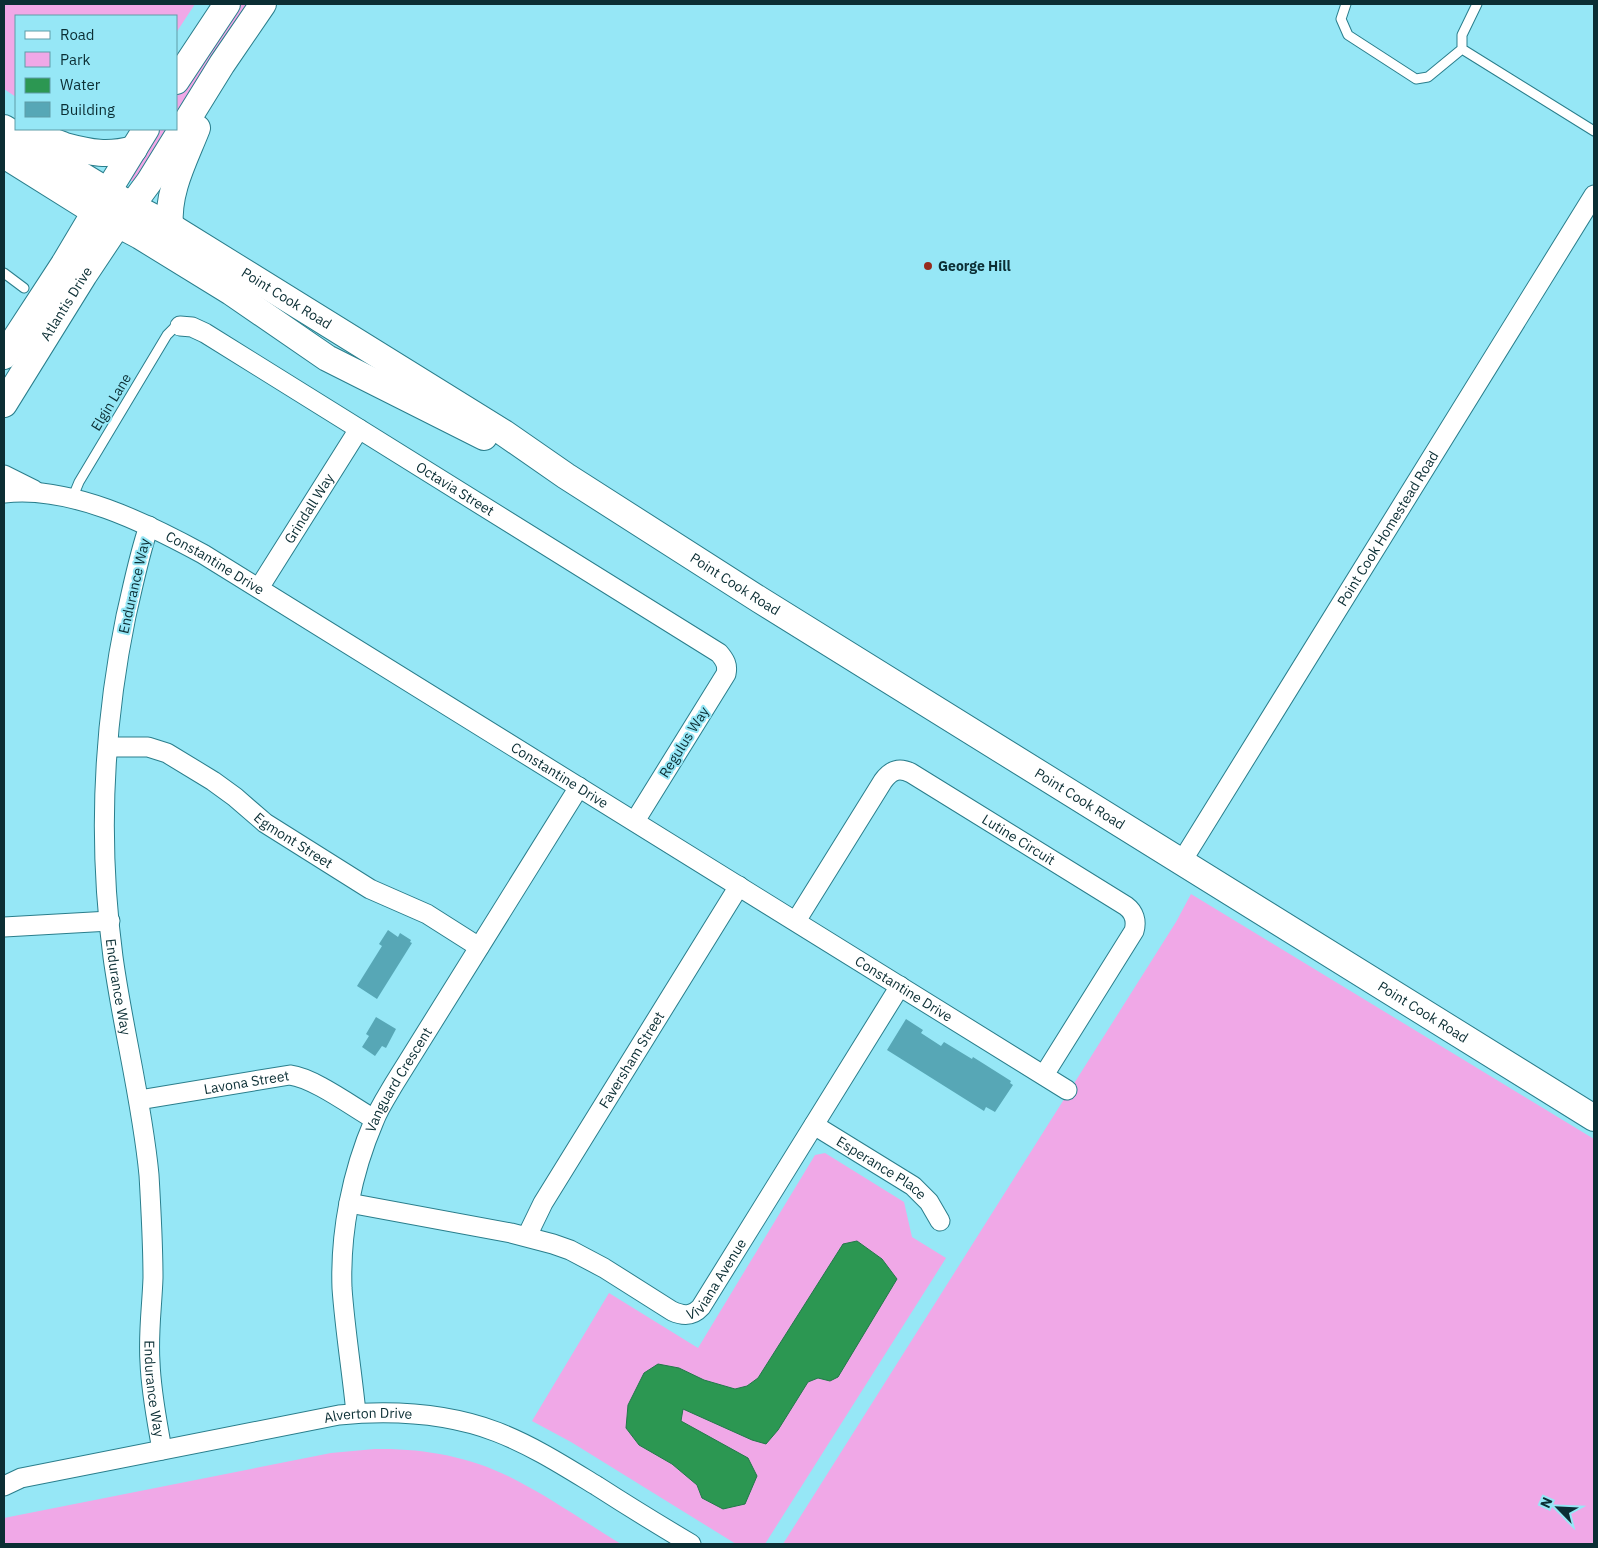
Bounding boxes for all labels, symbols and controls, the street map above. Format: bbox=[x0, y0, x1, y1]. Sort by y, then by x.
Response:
legend bbox=[15, 15, 178, 130]
text: Road bbox=[60, 25, 95, 44]
text: Park bbox=[60, 50, 90, 69]
text: Water bbox=[60, 75, 101, 94]
text: Building bbox=[60, 100, 115, 119]
place label: George Hill bbox=[938, 257, 1011, 275]
marker: George Hill bbox=[922, 260, 934, 272]
street label: Atlantis Drive bbox=[36, 263, 96, 344]
street label: Point Cook Road bbox=[238, 263, 335, 333]
street label: Elgin Lane bbox=[87, 370, 135, 434]
street label: Point Cook Homestead Road bbox=[1333, 448, 1442, 609]
street label: Octavia Street bbox=[413, 458, 498, 520]
street label: Grindall Way bbox=[280, 470, 338, 547]
street label: Constantine Drive bbox=[163, 527, 268, 599]
street label: Endurance Way bbox=[114, 537, 154, 635]
street label: Point Cook Road bbox=[687, 549, 783, 619]
street label: Regulus Way bbox=[655, 703, 713, 781]
street label: Constantine Drive bbox=[508, 738, 612, 812]
street label: Point Cook Road bbox=[1031, 764, 1128, 833]
street label: Egmont Street bbox=[250, 808, 336, 872]
street label: Lutine Circuit bbox=[979, 810, 1059, 869]
street label: Endurance Way bbox=[102, 938, 135, 1037]
street label: Constantine Drive bbox=[852, 952, 956, 1026]
street label: Point Cook Road bbox=[1375, 977, 1472, 1047]
street label: Faversham Street bbox=[595, 1008, 668, 1112]
street label: Vanguard Crescent bbox=[361, 1024, 436, 1135]
street label: Lavona Street bbox=[203, 1066, 291, 1098]
street label: Esperance Place bbox=[833, 1132, 931, 1204]
street label: Viviana Avenue bbox=[684, 1235, 750, 1324]
street label: Endurance Way bbox=[140, 1340, 169, 1439]
street label: Alverton Drive bbox=[322, 1404, 413, 1427]
north arrow bbox=[1533, 1483, 1583, 1533]
text: N bbox=[1536, 1494, 1556, 1511]

